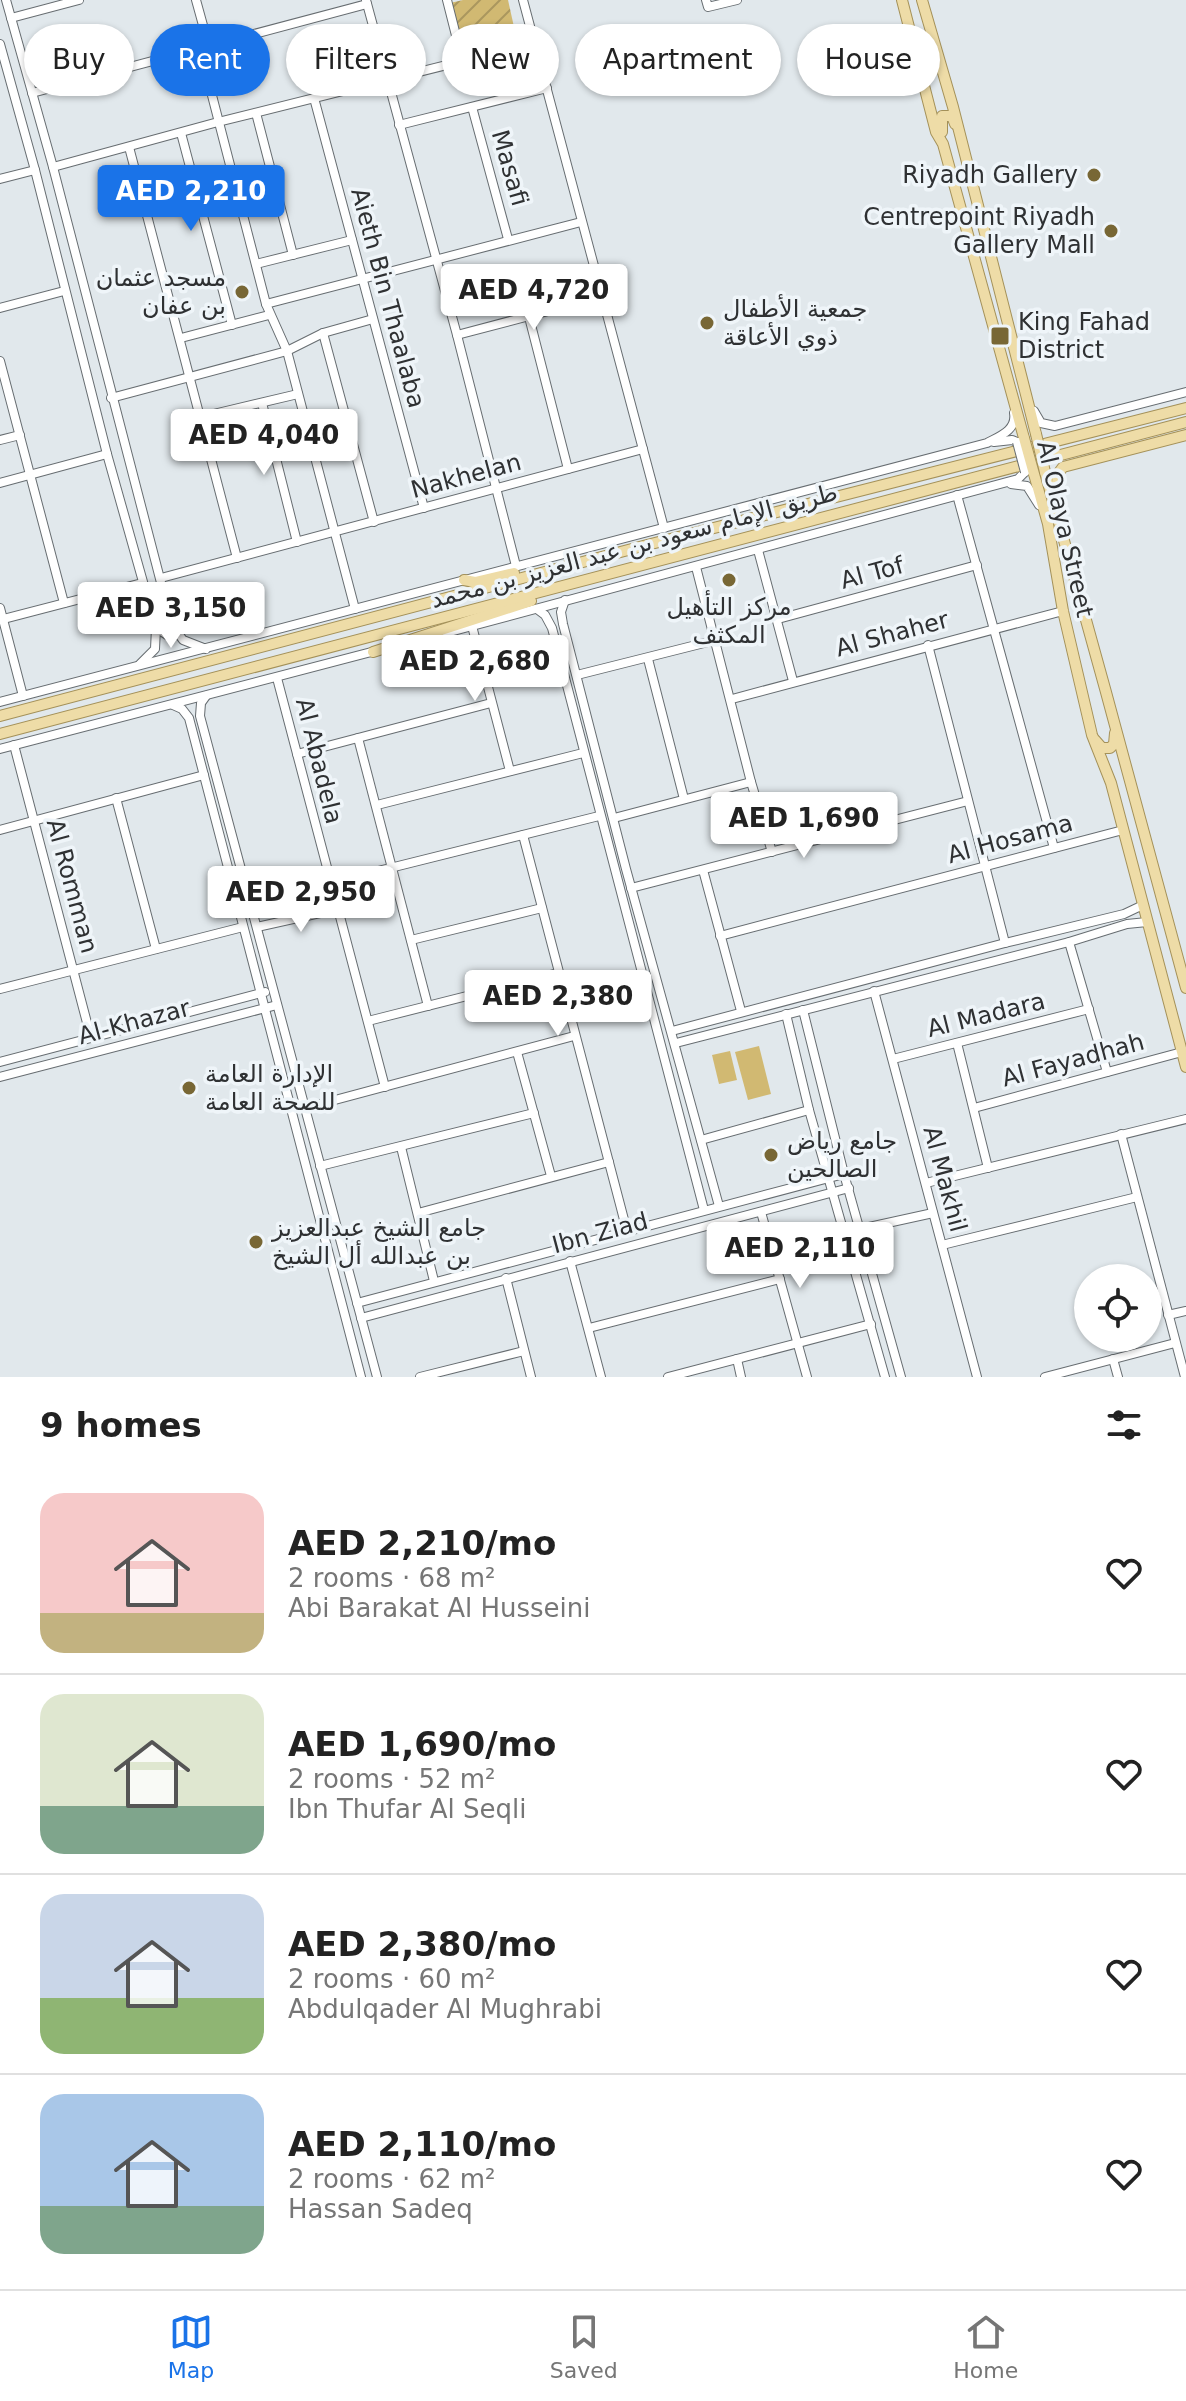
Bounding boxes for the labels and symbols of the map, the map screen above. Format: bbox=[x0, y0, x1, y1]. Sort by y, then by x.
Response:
street label: Masafi bbox=[486, 127, 534, 209]
place label: Riyadh Gallery bbox=[902, 161, 1078, 189]
pin: AED 2,210 bbox=[99, 165, 283, 233]
marker: Riyadh Gallery bbox=[1085, 166, 1103, 184]
street label: Aieth Bin Thaalaba bbox=[345, 185, 431, 411]
place label: Centrepoint Riyadh Gallery Mall bbox=[863, 203, 1095, 259]
marker: Centrepoint Riyadh Gallery Mall bbox=[1102, 222, 1120, 240]
place label: مسجد عثمان بن عفان bbox=[96, 264, 226, 320]
pin: AED 4,720 bbox=[442, 264, 626, 332]
marker: مسجد عثمان بن عفان bbox=[233, 283, 251, 301]
place label: جمعية الأطفال ذوي الأعاقة bbox=[723, 294, 867, 351]
place label: King Fahad District bbox=[1018, 308, 1150, 364]
marker: جمعية الأطفال ذوي الأعاقة bbox=[698, 314, 716, 332]
marker: King Fahad District bbox=[989, 325, 1011, 347]
pin: AED 4,040 bbox=[172, 409, 356, 477]
street label: Al Olaya Street bbox=[1031, 438, 1099, 620]
street label: Nakhelan bbox=[408, 448, 524, 504]
street label: طريق الإمام سعود بن عبد العزيز بن محمد bbox=[427, 478, 841, 614]
street label: Al Tof bbox=[837, 551, 907, 595]
marker: مركز التأهيل المكثف bbox=[720, 571, 738, 589]
pin: AED 3,150 bbox=[79, 582, 263, 650]
place label: مركز التأهيل المكثف bbox=[666, 590, 792, 649]
street label: Al Shaher bbox=[832, 605, 952, 662]
pin: AED 2,680 bbox=[383, 635, 567, 703]
street label: Al Abadela bbox=[290, 695, 348, 827]
pin: AED 1,690 bbox=[712, 792, 896, 860]
street label: Al Hosama bbox=[944, 809, 1076, 869]
street label: Al Romman bbox=[41, 816, 103, 956]
pin: AED 2,950 bbox=[209, 866, 393, 934]
pin: AED 2,380 bbox=[466, 970, 650, 1038]
street label: Al Madara bbox=[924, 987, 1048, 1043]
street label: Al-Khazar bbox=[75, 994, 193, 1050]
street label: Al Fayadhah bbox=[999, 1028, 1147, 1092]
place label: الإدارة العامة للصحة العامة bbox=[205, 1060, 336, 1116]
marker: الإدارة العامة للصحة العامة bbox=[180, 1079, 198, 1097]
street label: Al Makhil bbox=[917, 1123, 973, 1235]
place label: جامع رياض الصالحين bbox=[787, 1127, 897, 1183]
marker: جامع رياض الصالحين bbox=[762, 1146, 780, 1164]
street label: Ibn Ziad bbox=[549, 1207, 651, 1259]
place label: جامع الشيخ عبدالعزيز بن عبدالله أل الشيخ bbox=[271, 1214, 486, 1270]
pin: AED 2,110 bbox=[708, 1222, 892, 1290]
marker: جامع الشيخ عبدالعزيز بن عبدالله أل الشيخ bbox=[247, 1233, 265, 1251]

